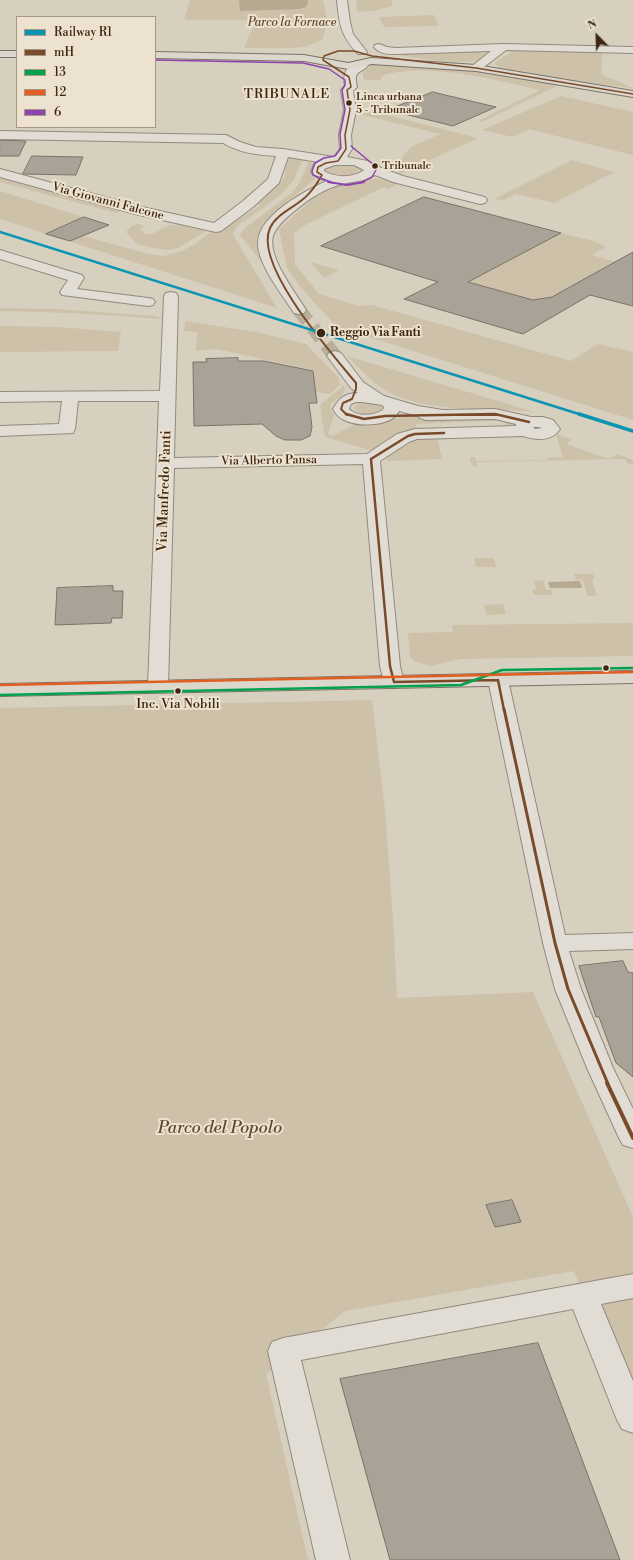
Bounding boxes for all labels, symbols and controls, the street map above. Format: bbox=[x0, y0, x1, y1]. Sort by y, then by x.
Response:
legend bbox=[16, 16, 156, 128]
park label: Parco la Fornace bbox=[248, 16, 336, 30]
north arrow bbox=[577, 16, 617, 56]
text: N bbox=[586, 17, 599, 33]
text: Railway R1 bbox=[54, 25, 112, 40]
text: mH bbox=[54, 45, 74, 60]
text: 13 bbox=[54, 65, 66, 80]
text: 12 bbox=[54, 85, 66, 100]
district label: TRIBUNALE bbox=[244, 87, 330, 103]
place label: Linea urbana 5 - Tribunale bbox=[356, 90, 422, 116]
marker: Linea urbana 5 - Tribunale bbox=[344, 98, 354, 108]
text: 6 bbox=[54, 105, 61, 120]
place label: Tribunale bbox=[382, 159, 431, 173]
marker: Tribunale bbox=[370, 161, 380, 171]
street label: Via Giovanni Falcone bbox=[50, 180, 166, 224]
place label: Reggio Via Fanti bbox=[330, 326, 421, 340]
marker: Reggio Via Fanti bbox=[315, 327, 327, 339]
street label: Via Manfredo Fanti bbox=[154, 430, 176, 552]
street label: Via Alberto Pansa bbox=[221, 453, 317, 469]
unlabelled marker bbox=[601, 663, 611, 673]
marker: Inc. Via Nobili bbox=[173, 686, 183, 696]
place label: Inc. Via Nobili bbox=[136, 697, 220, 713]
park label: Parco del Popolo bbox=[158, 1119, 282, 1139]

